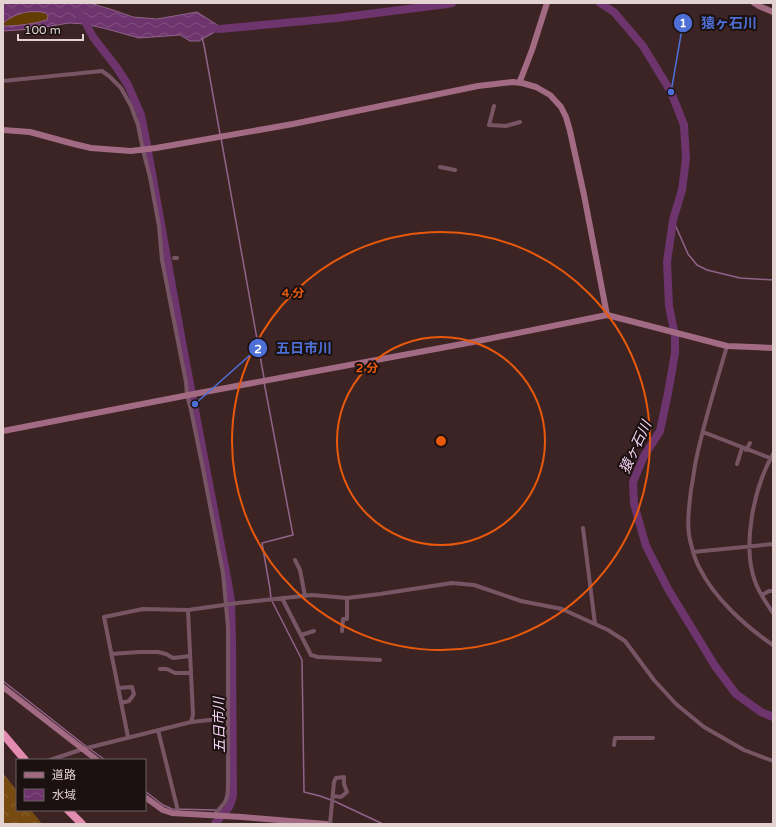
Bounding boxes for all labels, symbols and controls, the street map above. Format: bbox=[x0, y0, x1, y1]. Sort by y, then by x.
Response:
callout: 猿ヶ石川 bbox=[673, 10, 765, 36]
text: 猿ヶ石川 bbox=[701, 15, 757, 32]
scale bar bbox=[18, 16, 83, 42]
text: 1 bbox=[679, 16, 687, 30]
text: 100 m bbox=[24, 23, 61, 37]
text: 4 分 bbox=[282, 286, 304, 300]
callout: 五日市川 bbox=[248, 335, 340, 361]
text: 五日市川 bbox=[276, 340, 332, 357]
text: 2 bbox=[254, 342, 262, 356]
text: 2 分 bbox=[356, 361, 378, 375]
water label: 猿ヶ石川 bbox=[616, 416, 656, 476]
centre of rings bbox=[434, 434, 448, 448]
water label: 五日市川 bbox=[210, 695, 228, 753]
legend bbox=[16, 759, 146, 811]
text: 道路 bbox=[52, 768, 76, 782]
text: 水域 bbox=[52, 788, 76, 802]

